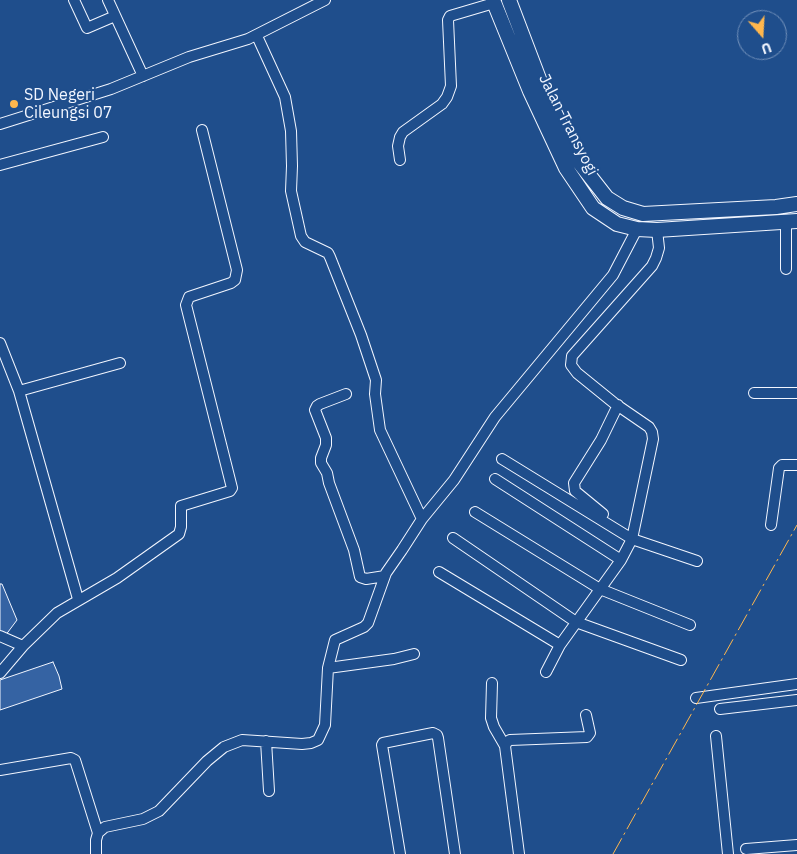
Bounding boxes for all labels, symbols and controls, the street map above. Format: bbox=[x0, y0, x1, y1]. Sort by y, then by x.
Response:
north arrow bbox=[737, 10, 787, 60]
text: U bbox=[759, 38, 774, 58]
street label: Jalan Transyogi bbox=[534, 71, 602, 179]
place label: SD Negeri Cileungsi 07 bbox=[24, 85, 112, 123]
marker: SD Negeri Cileungsi 07 bbox=[8, 98, 20, 110]

